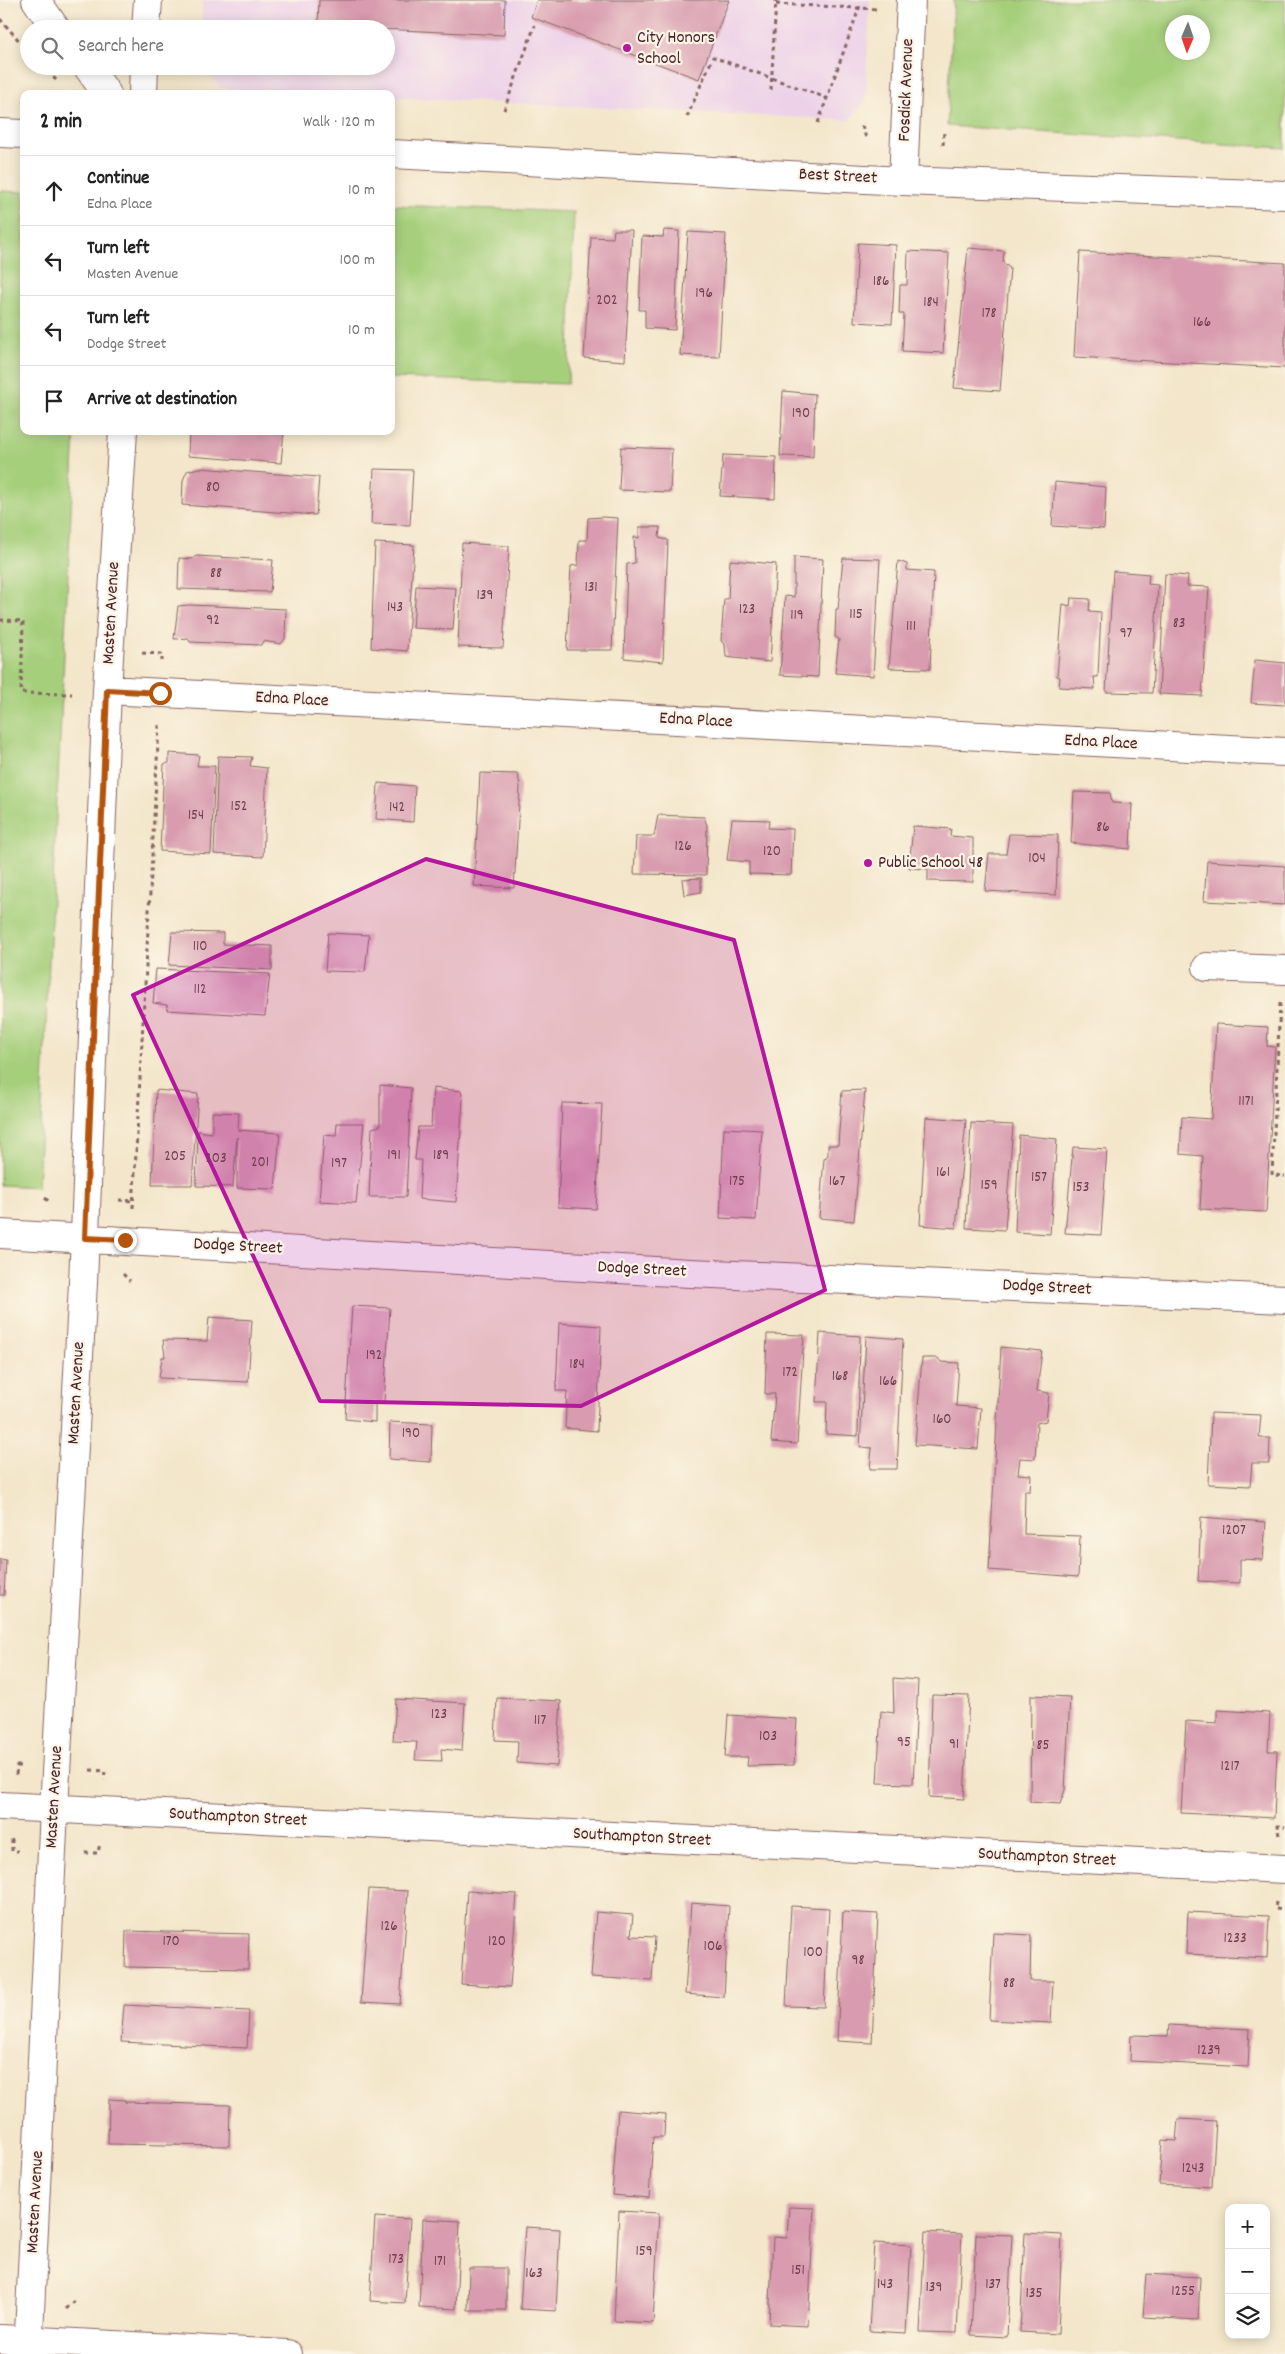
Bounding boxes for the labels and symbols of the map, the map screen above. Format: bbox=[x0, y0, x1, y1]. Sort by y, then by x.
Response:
north arrow bbox=[1165, 15, 1210, 60]
place label: City Honors School bbox=[637, 26, 715, 72]
street label: Fosdick Avenue bbox=[893, 38, 921, 142]
marker: City Honors School bbox=[621, 42, 633, 54]
street label: Best Street bbox=[798, 162, 878, 192]
house number: 186 bbox=[873, 271, 889, 293]
house number: 196 bbox=[695, 283, 713, 305]
house number: 202 bbox=[596, 290, 618, 312]
house number: 184 bbox=[923, 292, 939, 314]
house number: 178 bbox=[981, 303, 997, 325]
house number: 166 bbox=[1193, 312, 1211, 334]
house number: 190 bbox=[792, 403, 810, 425]
house number: 80 bbox=[206, 477, 220, 499]
street label: Masten Avenue bbox=[97, 561, 127, 665]
house number: 88 bbox=[210, 563, 222, 585]
house number: 131 bbox=[584, 577, 598, 599]
house number: 139 bbox=[477, 585, 493, 607]
house number: 143 bbox=[387, 597, 403, 619]
house number: 123 bbox=[739, 599, 755, 621]
house number: 115 bbox=[849, 604, 863, 626]
house number: 119 bbox=[790, 605, 804, 627]
house number: 92 bbox=[206, 610, 220, 632]
house number: 83 bbox=[1173, 613, 1185, 635]
house number: 111 bbox=[906, 616, 916, 638]
house number: 97 bbox=[1120, 623, 1133, 645]
route start bbox=[149, 682, 172, 705]
street label: Edna Place bbox=[255, 686, 329, 714]
street label: Edna Place bbox=[659, 707, 733, 735]
street label: Edna Place bbox=[1064, 729, 1138, 757]
house number: 152 bbox=[231, 796, 247, 818]
house number: 142 bbox=[389, 797, 405, 819]
house number: 154 bbox=[188, 805, 204, 827]
house number: 86 bbox=[1096, 817, 1110, 839]
house number: 126 bbox=[674, 836, 692, 858]
house number: 120 bbox=[763, 841, 781, 863]
house number: 104 bbox=[1028, 848, 1046, 870]
place label: Public School 48 bbox=[878, 851, 983, 876]
marker: Public School 48 bbox=[862, 857, 874, 869]
house number: 110 bbox=[193, 936, 207, 958]
house number: 112 bbox=[193, 979, 207, 1001]
house number: 1171 bbox=[1238, 1091, 1254, 1113]
house number: 191 bbox=[387, 1145, 401, 1167]
house number: 189 bbox=[433, 1145, 449, 1167]
house number: 205 bbox=[164, 1146, 186, 1168]
house number: 203 bbox=[205, 1148, 227, 1170]
house number: 201 bbox=[251, 1152, 269, 1174]
house number: 197 bbox=[331, 1153, 347, 1175]
house number: 161 bbox=[936, 1162, 950, 1184]
house number: 157 bbox=[1031, 1167, 1047, 1189]
house number: 175 bbox=[729, 1171, 745, 1193]
house number: 167 bbox=[829, 1171, 845, 1193]
house number: 159 bbox=[980, 1175, 998, 1197]
house number: 153 bbox=[1073, 1177, 1089, 1199]
route end bbox=[114, 1229, 137, 1252]
street label: Dodge Street bbox=[193, 1232, 284, 1262]
street label: Dodge Street bbox=[597, 1255, 688, 1285]
street label: Dodge Street bbox=[1002, 1273, 1093, 1303]
street label: Masten Avenue bbox=[62, 1341, 92, 1445]
house number: 192 bbox=[366, 1345, 382, 1367]
house number: 184 bbox=[569, 1354, 585, 1376]
house number: 172 bbox=[782, 1362, 798, 1384]
house number: 168 bbox=[832, 1366, 848, 1388]
house number: 166 bbox=[879, 1371, 897, 1393]
house number: 160 bbox=[933, 1409, 951, 1431]
house number: 190 bbox=[402, 1423, 420, 1445]
house number: 1207 bbox=[1222, 1520, 1246, 1542]
house number: 123 bbox=[431, 1704, 447, 1726]
house number: 117 bbox=[534, 1710, 546, 1732]
house number: 103 bbox=[759, 1726, 777, 1748]
house number: 95 bbox=[897, 1732, 911, 1754]
house number: 91 bbox=[949, 1734, 959, 1756]
house number: 85 bbox=[1037, 1735, 1050, 1757]
street label: Masten Avenue bbox=[40, 1745, 70, 1849]
house number: 1217 bbox=[1221, 1756, 1240, 1778]
street label: Southampton Street bbox=[168, 1802, 308, 1834]
street label: Southampton Street bbox=[572, 1822, 712, 1854]
street label: Southampton Street bbox=[977, 1842, 1117, 1874]
house number: 126 bbox=[380, 1916, 398, 1938]
house number: 1233 bbox=[1223, 1928, 1247, 1950]
house number: 170 bbox=[162, 1931, 180, 1953]
house number: 120 bbox=[488, 1931, 506, 1953]
house number: 106 bbox=[704, 1936, 722, 1958]
house number: 100 bbox=[803, 1942, 823, 1964]
house number: 98 bbox=[852, 1950, 864, 1972]
house number: 88 bbox=[1003, 1973, 1015, 1995]
house number: 1239 bbox=[1197, 2040, 1221, 2062]
street label: Masten Avenue bbox=[21, 2150, 51, 2254]
house number: 1243 bbox=[1182, 2158, 1204, 2180]
house number: 159 bbox=[635, 2241, 653, 2263]
house number: 173 bbox=[388, 2249, 404, 2271]
house number: 171 bbox=[434, 2251, 446, 2273]
house number: 151 bbox=[791, 2260, 805, 2282]
house number: 163 bbox=[525, 2263, 543, 2285]
house number: 143 bbox=[877, 2274, 893, 2296]
house number: 137 bbox=[985, 2274, 1001, 2296]
house number: 139 bbox=[926, 2277, 942, 2299]
house number: 1255 bbox=[1171, 2281, 1195, 2303]
house number: 135 bbox=[1026, 2283, 1042, 2305]

